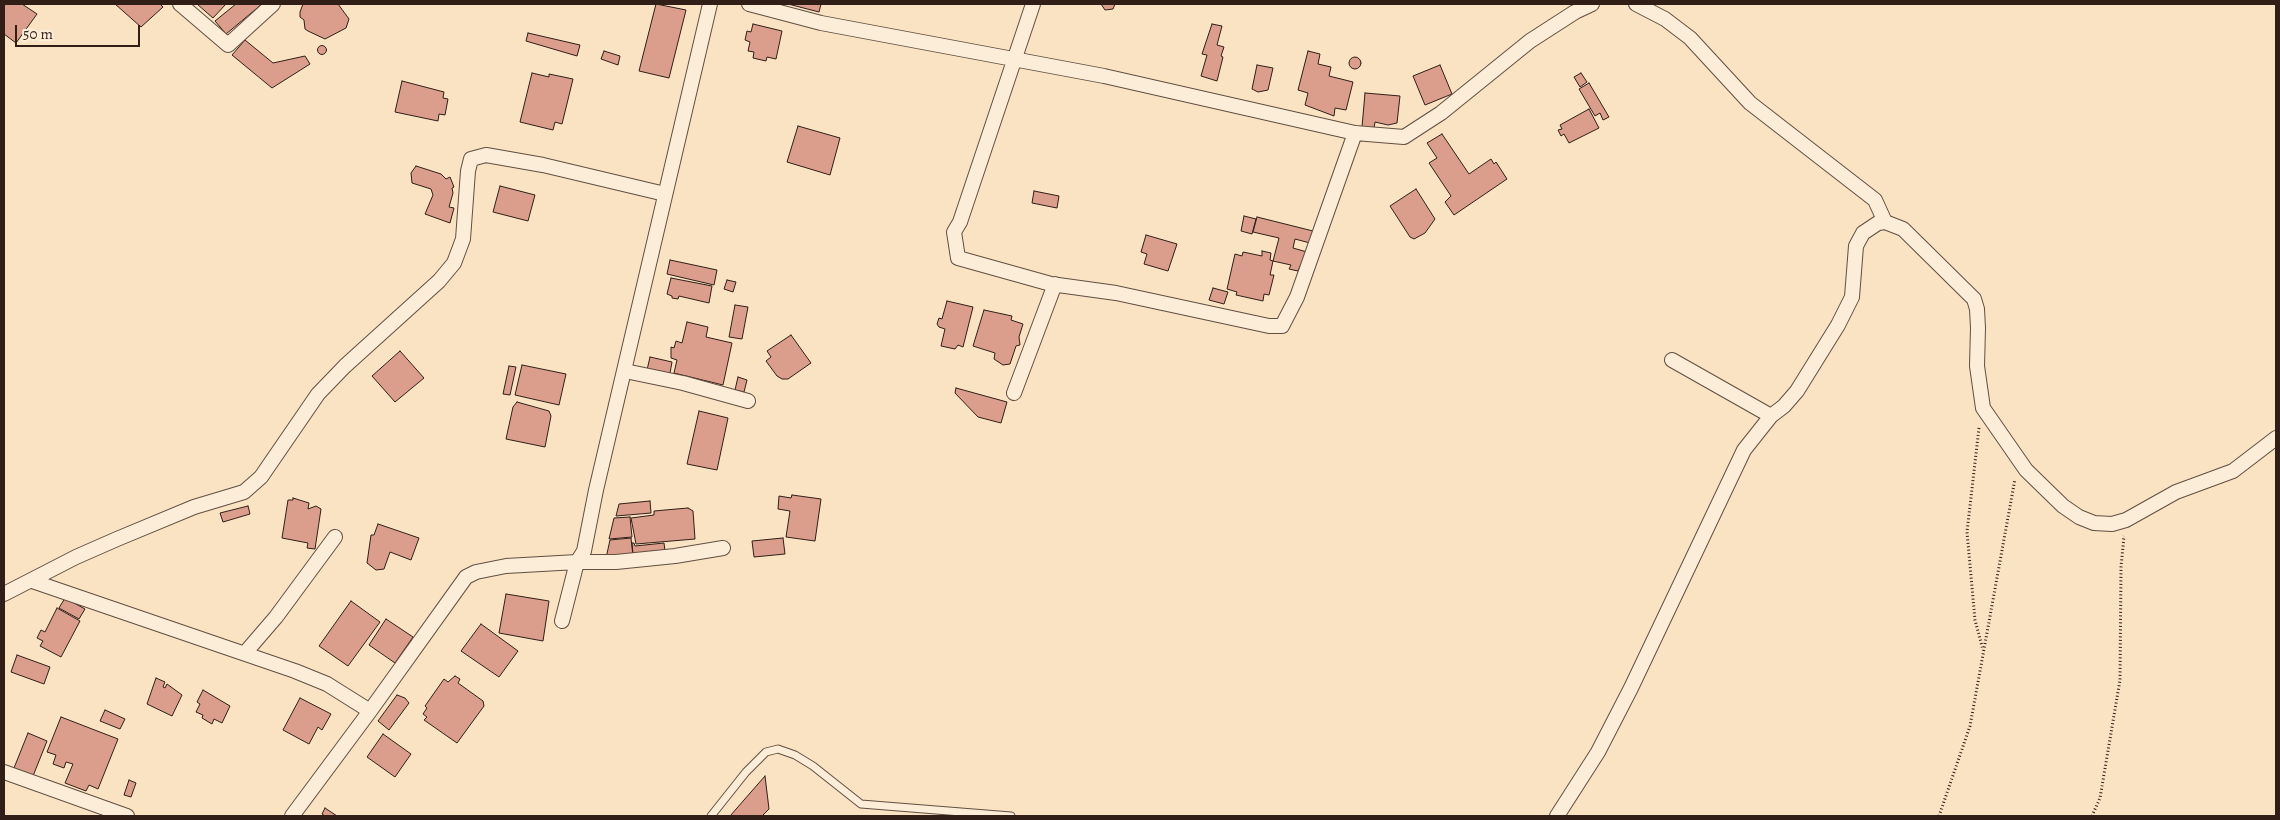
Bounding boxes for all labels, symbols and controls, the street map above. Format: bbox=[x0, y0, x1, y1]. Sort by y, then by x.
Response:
scale bar bbox=[18, 15, 142, 47]
text: 50 m bbox=[23, 24, 53, 44]

